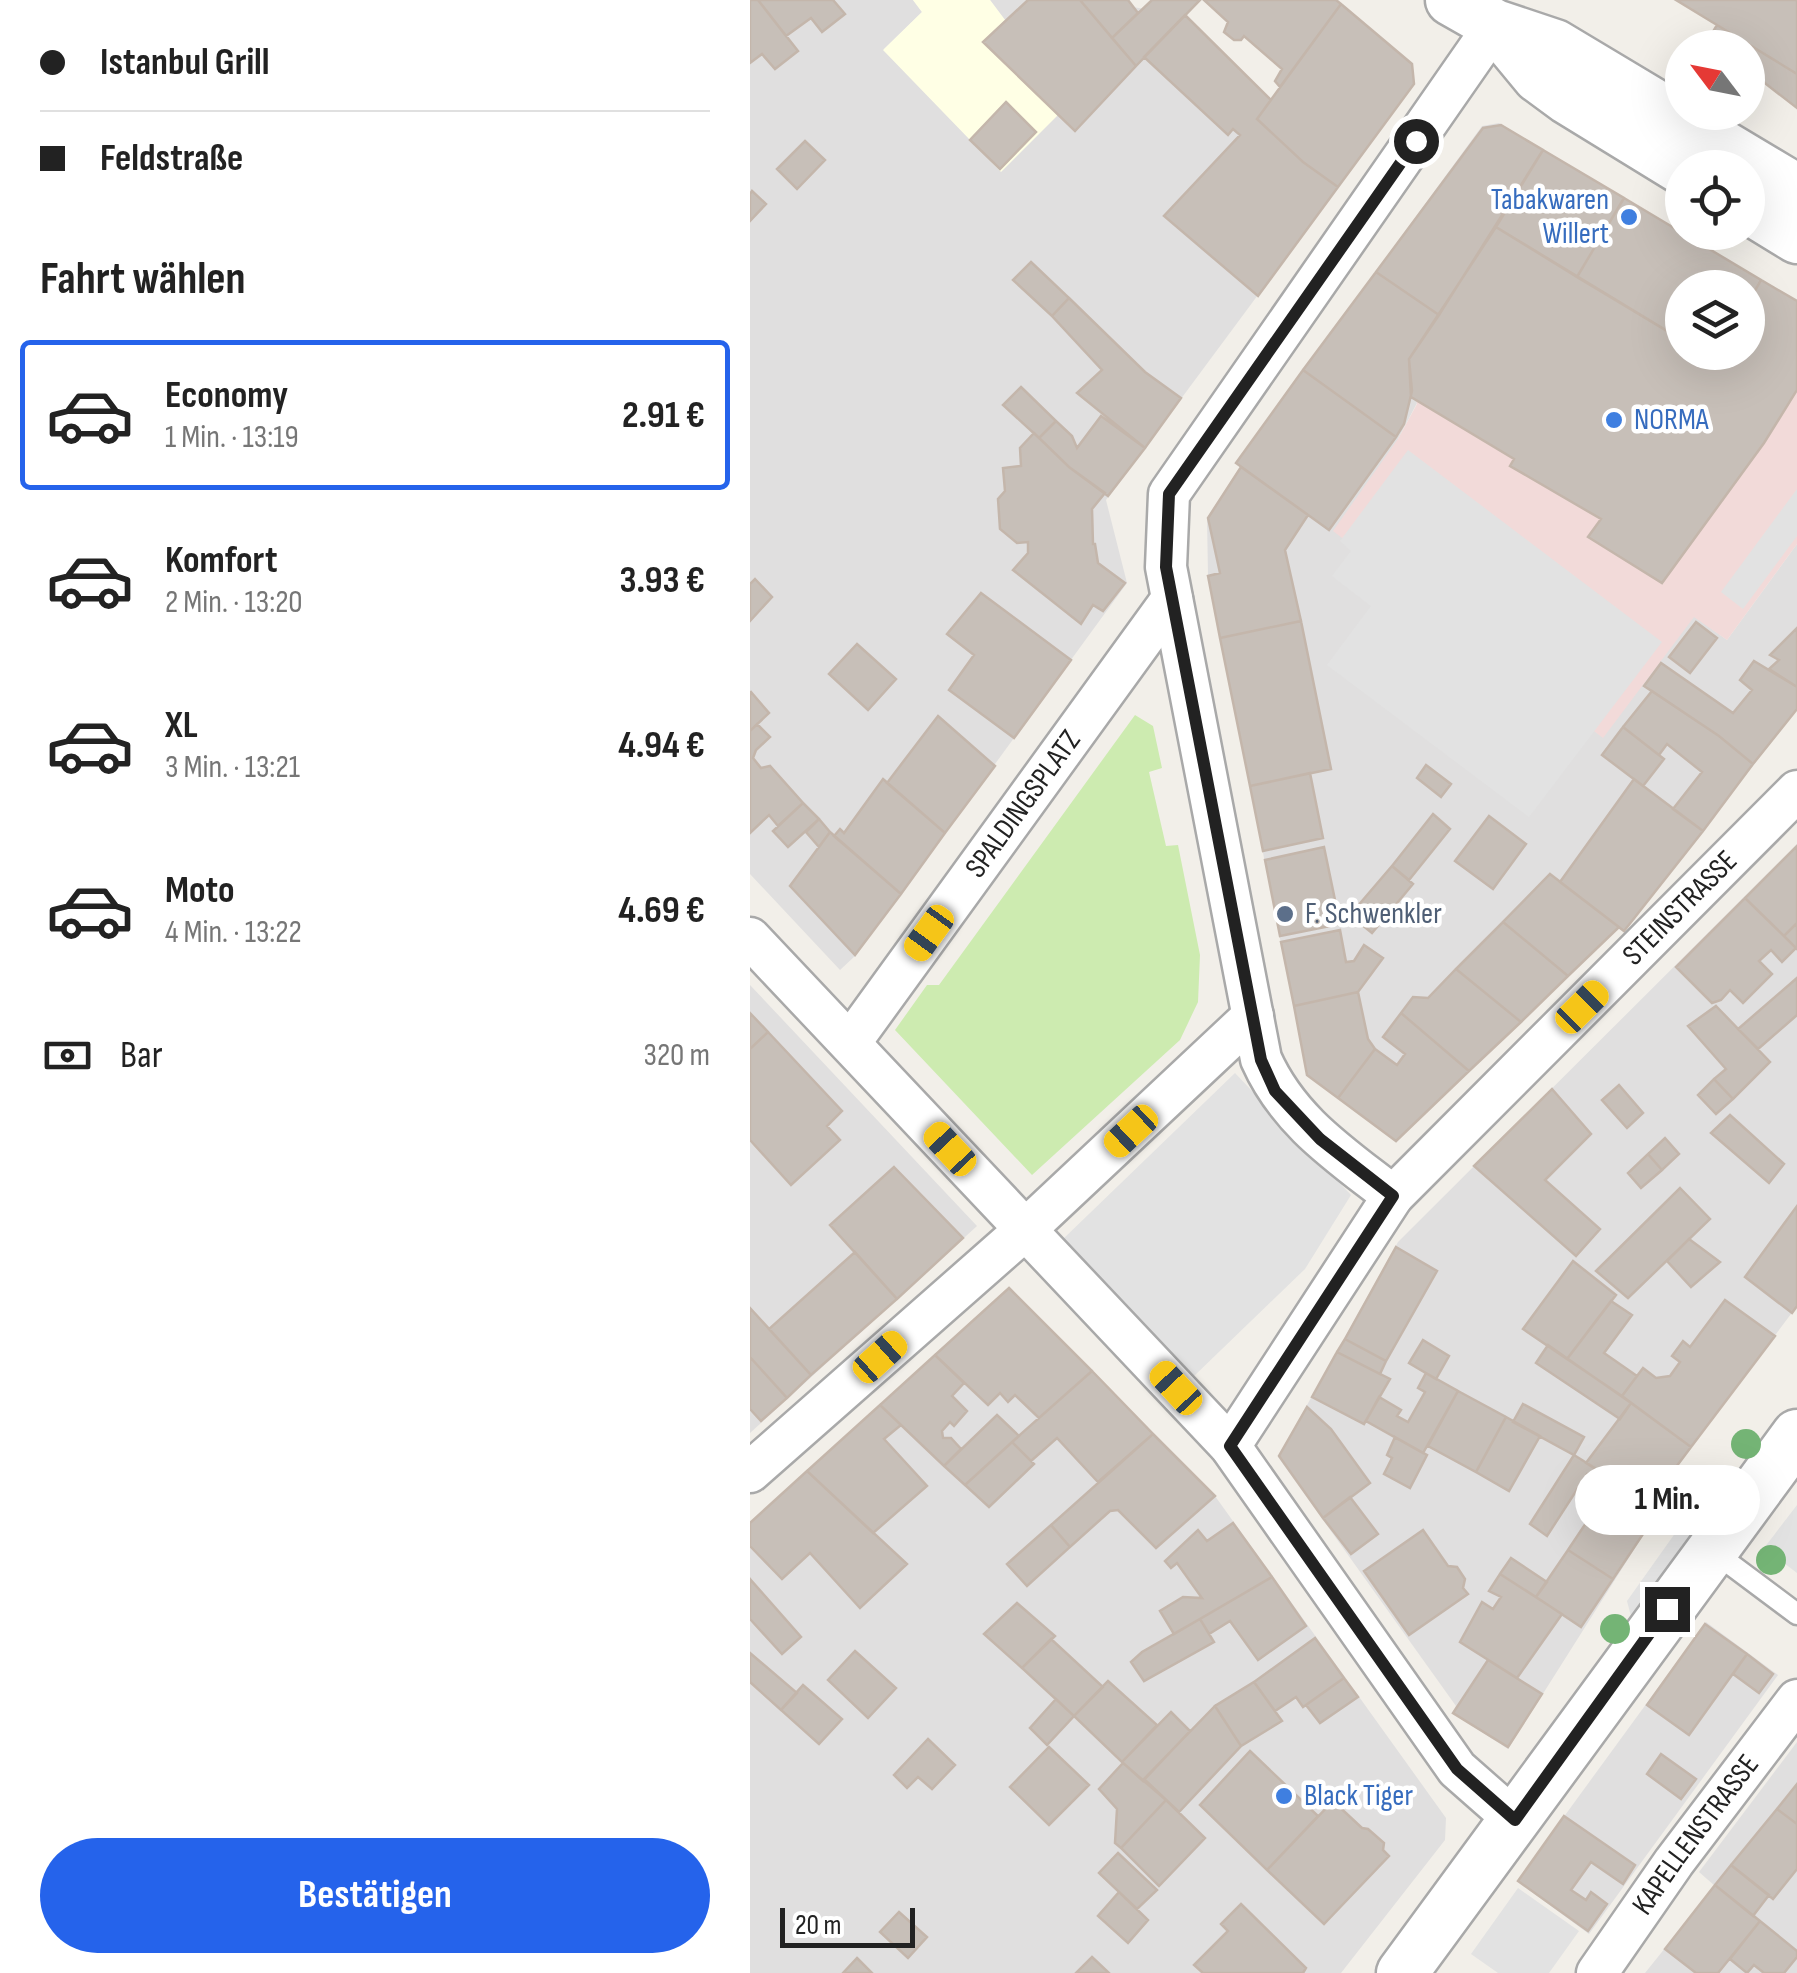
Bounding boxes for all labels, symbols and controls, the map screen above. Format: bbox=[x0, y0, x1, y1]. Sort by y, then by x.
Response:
north arrow bbox=[1665, 30, 1765, 130]
map controls bbox=[1665, 30, 1765, 370]
text: Istanbul Grill bbox=[100, 40, 270, 85]
route start bbox=[1394, 119, 1439, 164]
text: Feldstraße bbox=[100, 136, 243, 181]
button: locate bbox=[1665, 150, 1765, 250]
place label: Tabakwaren Willert bbox=[1491, 182, 1609, 252]
marker: Tabakwaren Willert bbox=[1618, 206, 1640, 228]
text: Fahrt wählen bbox=[40, 252, 246, 307]
button: layers bbox=[1665, 270, 1765, 370]
icon: car bbox=[45, 370, 135, 460]
text: Economy bbox=[165, 373, 288, 418]
text: 2.91 € bbox=[622, 393, 705, 438]
place label: NORMA bbox=[1634, 402, 1709, 438]
marker: NORMA bbox=[1603, 409, 1625, 431]
text: 1 Min. · 13:19 bbox=[165, 418, 299, 457]
icon: car bbox=[45, 535, 135, 625]
text: Komfort bbox=[165, 538, 277, 583]
text: 3.93 € bbox=[619, 558, 705, 603]
text: 2 Min. · 13:20 bbox=[165, 583, 303, 622]
icon: car bbox=[45, 700, 135, 790]
text: XL bbox=[165, 703, 198, 748]
text: 4.94 € bbox=[618, 723, 705, 768]
street label: SPALDINGSPLATZ bbox=[958, 724, 1089, 885]
text: 3 Min. · 13:21 bbox=[165, 748, 300, 787]
street label: STEINSTRASSE bbox=[1615, 843, 1745, 973]
icon: car bbox=[45, 865, 135, 955]
text: Moto bbox=[165, 868, 235, 913]
text: 4.69 € bbox=[618, 888, 705, 933]
place label: F. Schwenkler bbox=[1305, 896, 1442, 932]
car bbox=[899, 900, 959, 966]
marker: F. Schwenkler bbox=[1274, 903, 1296, 925]
text: 4 Min. · 13:22 bbox=[165, 913, 302, 952]
car bbox=[1550, 975, 1614, 1039]
icon: cash bbox=[40, 1028, 95, 1083]
text: Bar bbox=[120, 1033, 163, 1078]
text: 320 m bbox=[643, 1036, 710, 1075]
car bbox=[1099, 1100, 1163, 1162]
car bbox=[919, 1117, 981, 1181]
car bbox=[848, 1326, 912, 1388]
car bbox=[1145, 1356, 1207, 1420]
callout: 1 Min. bbox=[1574, 1464, 1760, 1534]
text: 1 Min. bbox=[1635, 1480, 1700, 1519]
route end bbox=[1645, 1587, 1690, 1632]
street label: KAPELLENSTRASSE bbox=[1625, 1748, 1767, 1922]
place label: Black Tiger bbox=[1304, 1778, 1413, 1814]
marker: Black Tiger bbox=[1273, 1785, 1295, 1807]
button: Bestätigen bbox=[40, 1838, 710, 1953]
scale bar bbox=[780, 1903, 915, 1948]
text: 20 m bbox=[795, 1909, 841, 1942]

